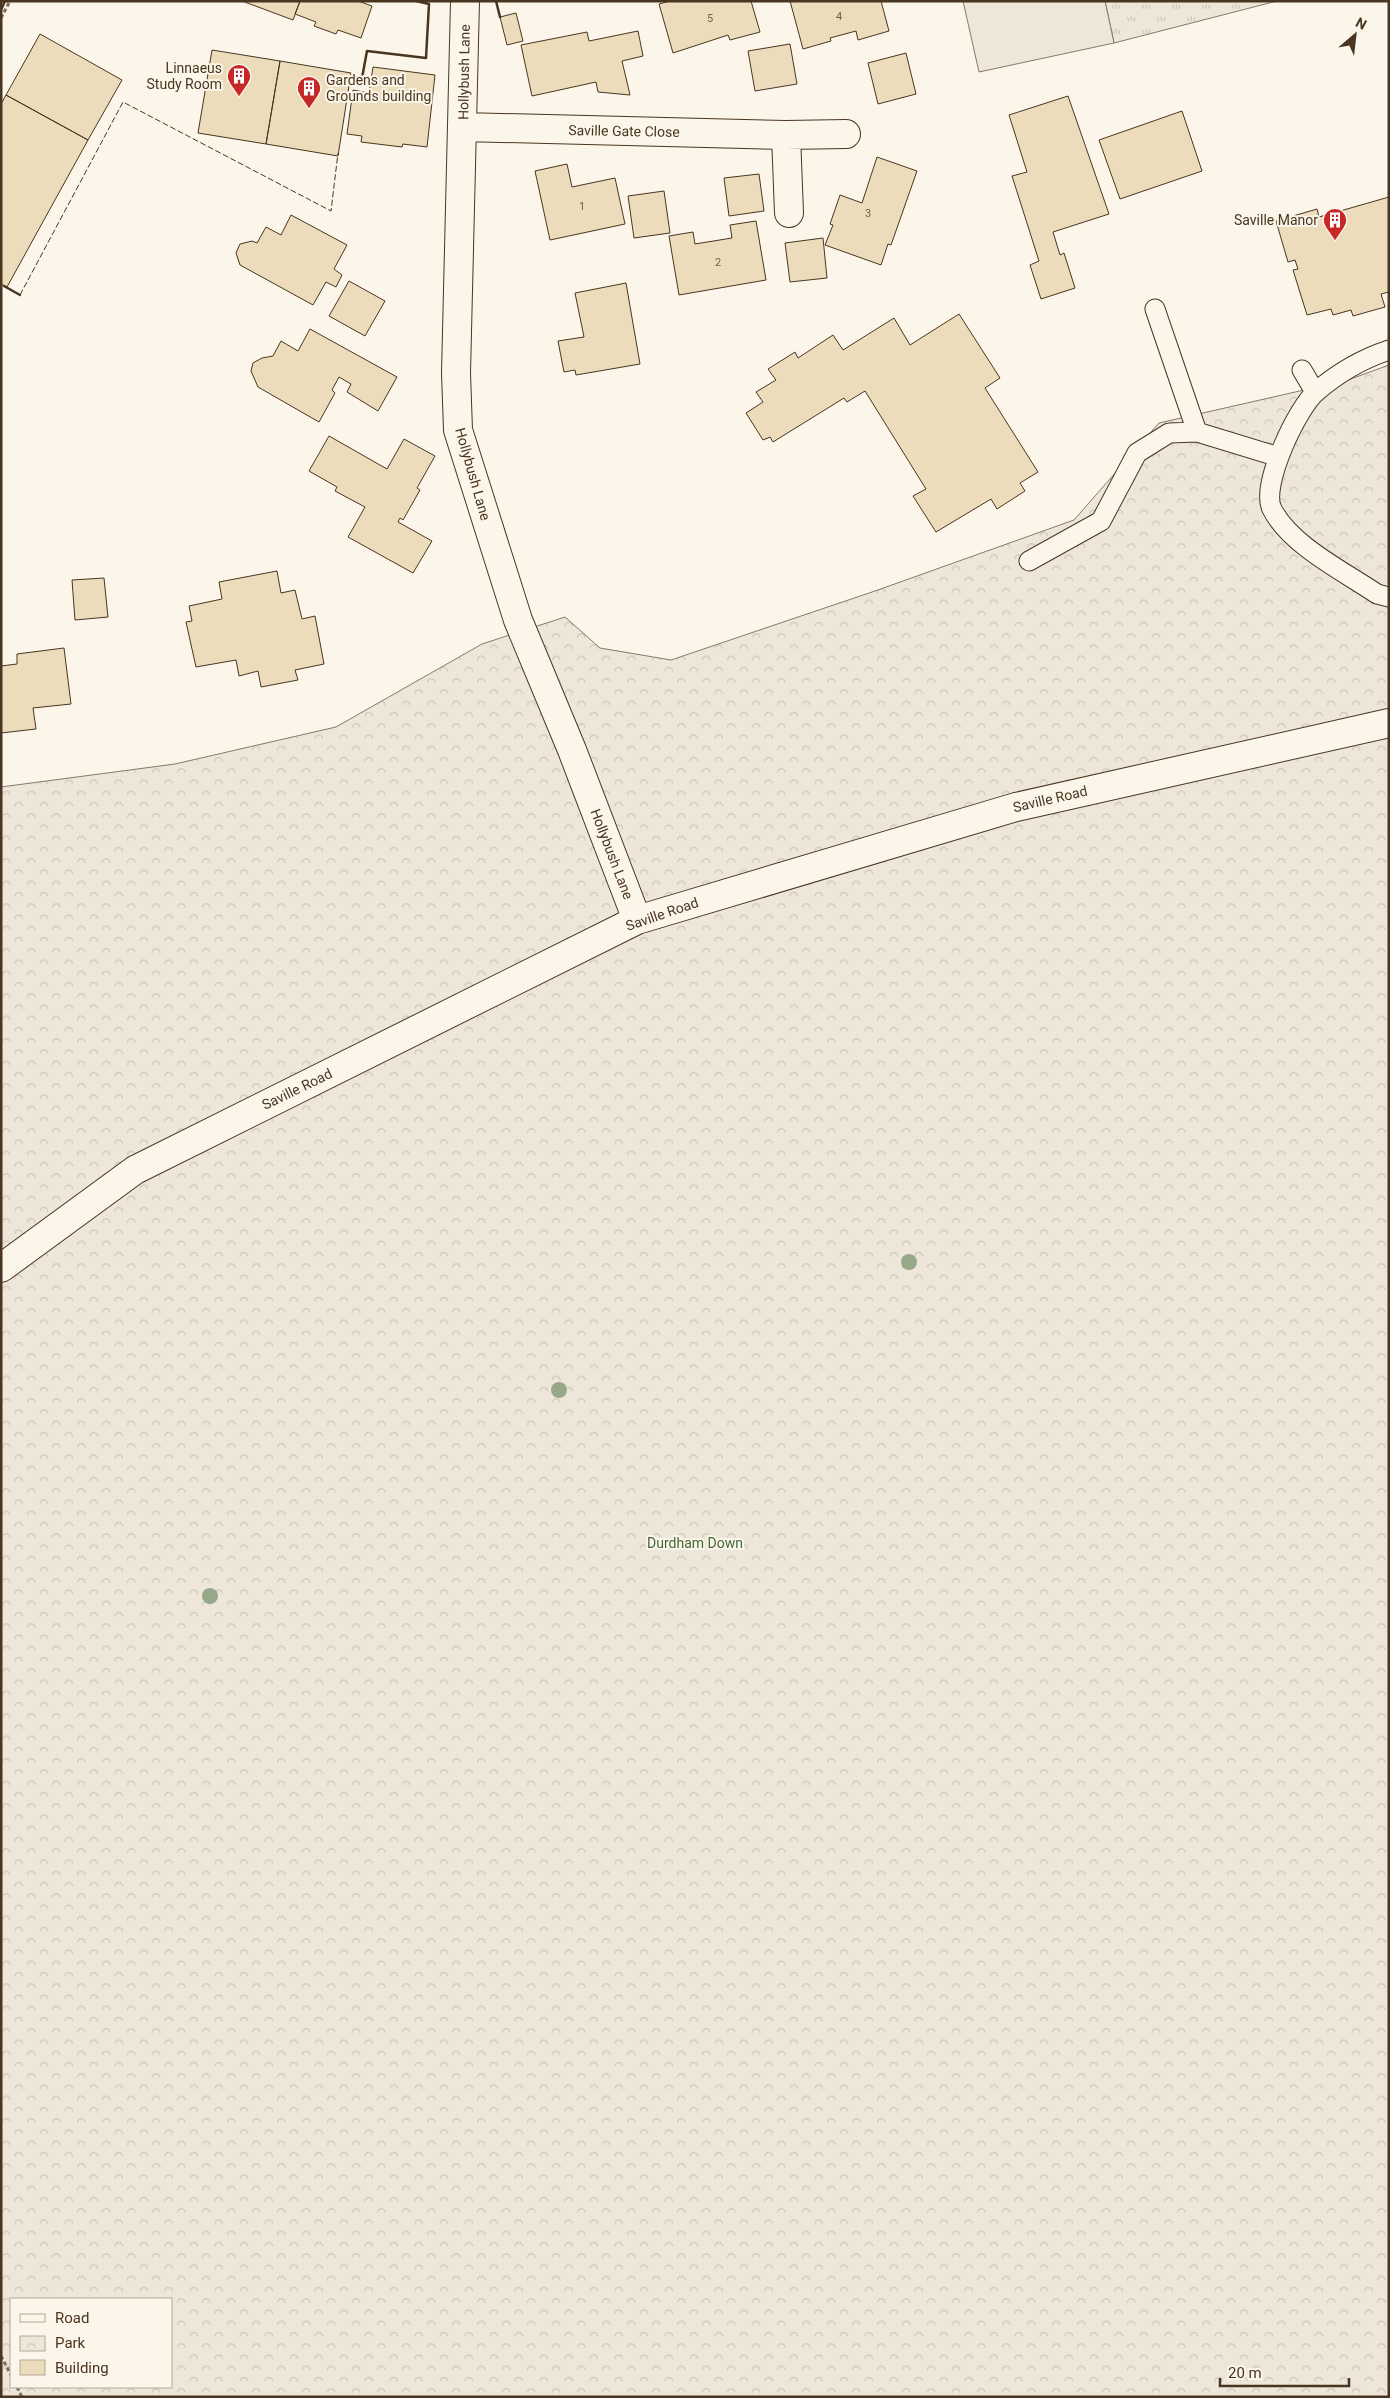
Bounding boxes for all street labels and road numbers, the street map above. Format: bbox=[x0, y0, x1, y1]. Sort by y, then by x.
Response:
street label: Hollybush Lane bbox=[455, 24, 473, 120]
street label: Saville Gate Close bbox=[568, 122, 680, 140]
street label: Hollybush Lane bbox=[452, 426, 494, 522]
street label: Saville Road bbox=[1011, 783, 1089, 815]
street label: Hollybush Lane bbox=[587, 806, 637, 902]
street label: Saville Road bbox=[624, 894, 700, 934]
street label: Saville Road bbox=[259, 1065, 335, 1113]

